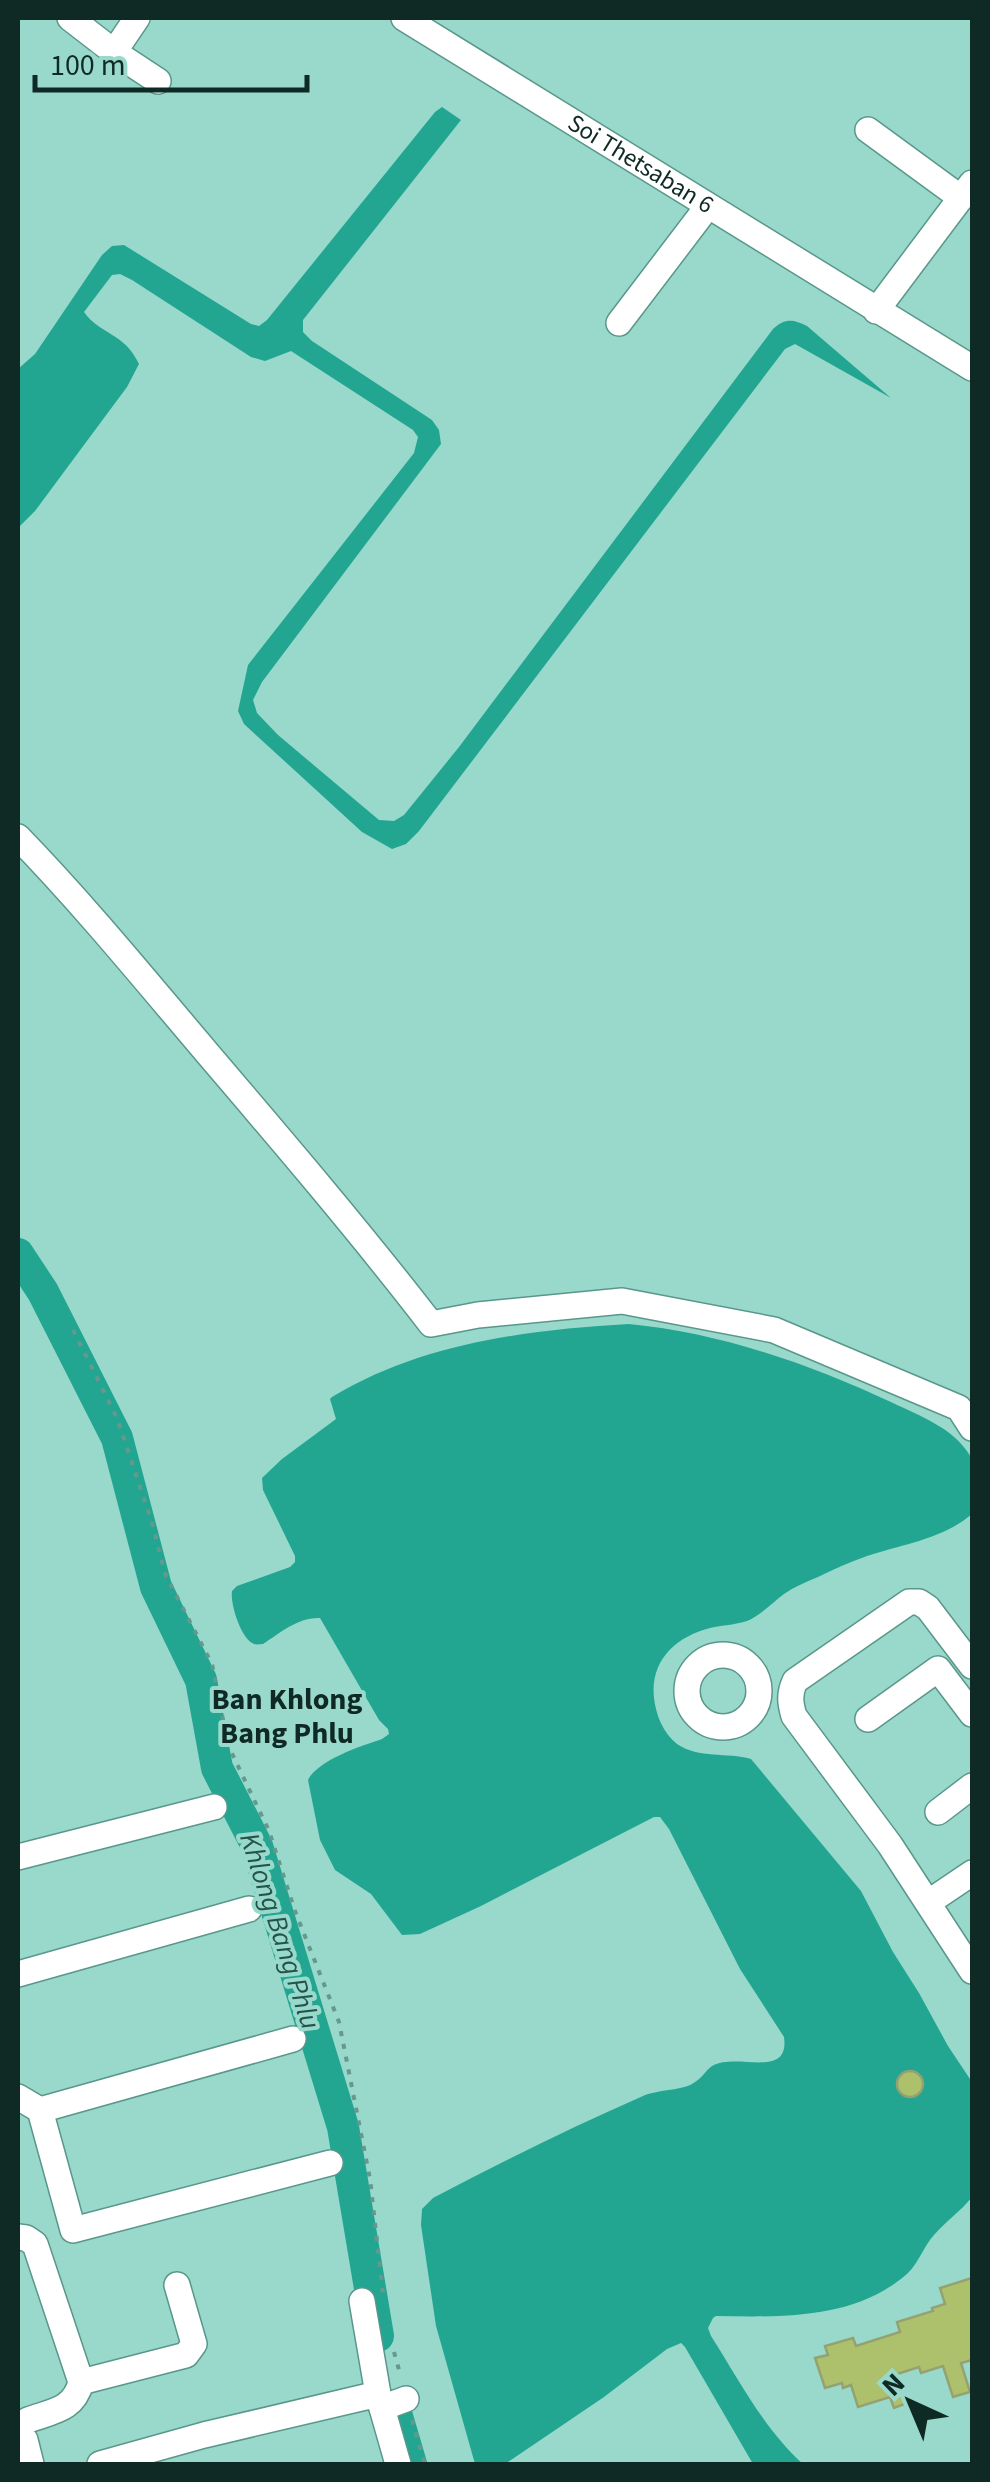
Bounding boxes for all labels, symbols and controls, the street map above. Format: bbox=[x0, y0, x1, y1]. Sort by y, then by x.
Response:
scale bar bbox=[35, 30, 308, 92]
text: 100 m bbox=[50, 44, 126, 87]
street label: Soi Thetsaban 6 bbox=[561, 105, 721, 223]
district label: Ban Khlong Bang Phlu bbox=[211, 1678, 363, 1755]
water label: Khlong Bang Phlu bbox=[229, 1828, 331, 2034]
north arrow bbox=[860, 2352, 960, 2452]
text: N bbox=[873, 2364, 914, 2406]

